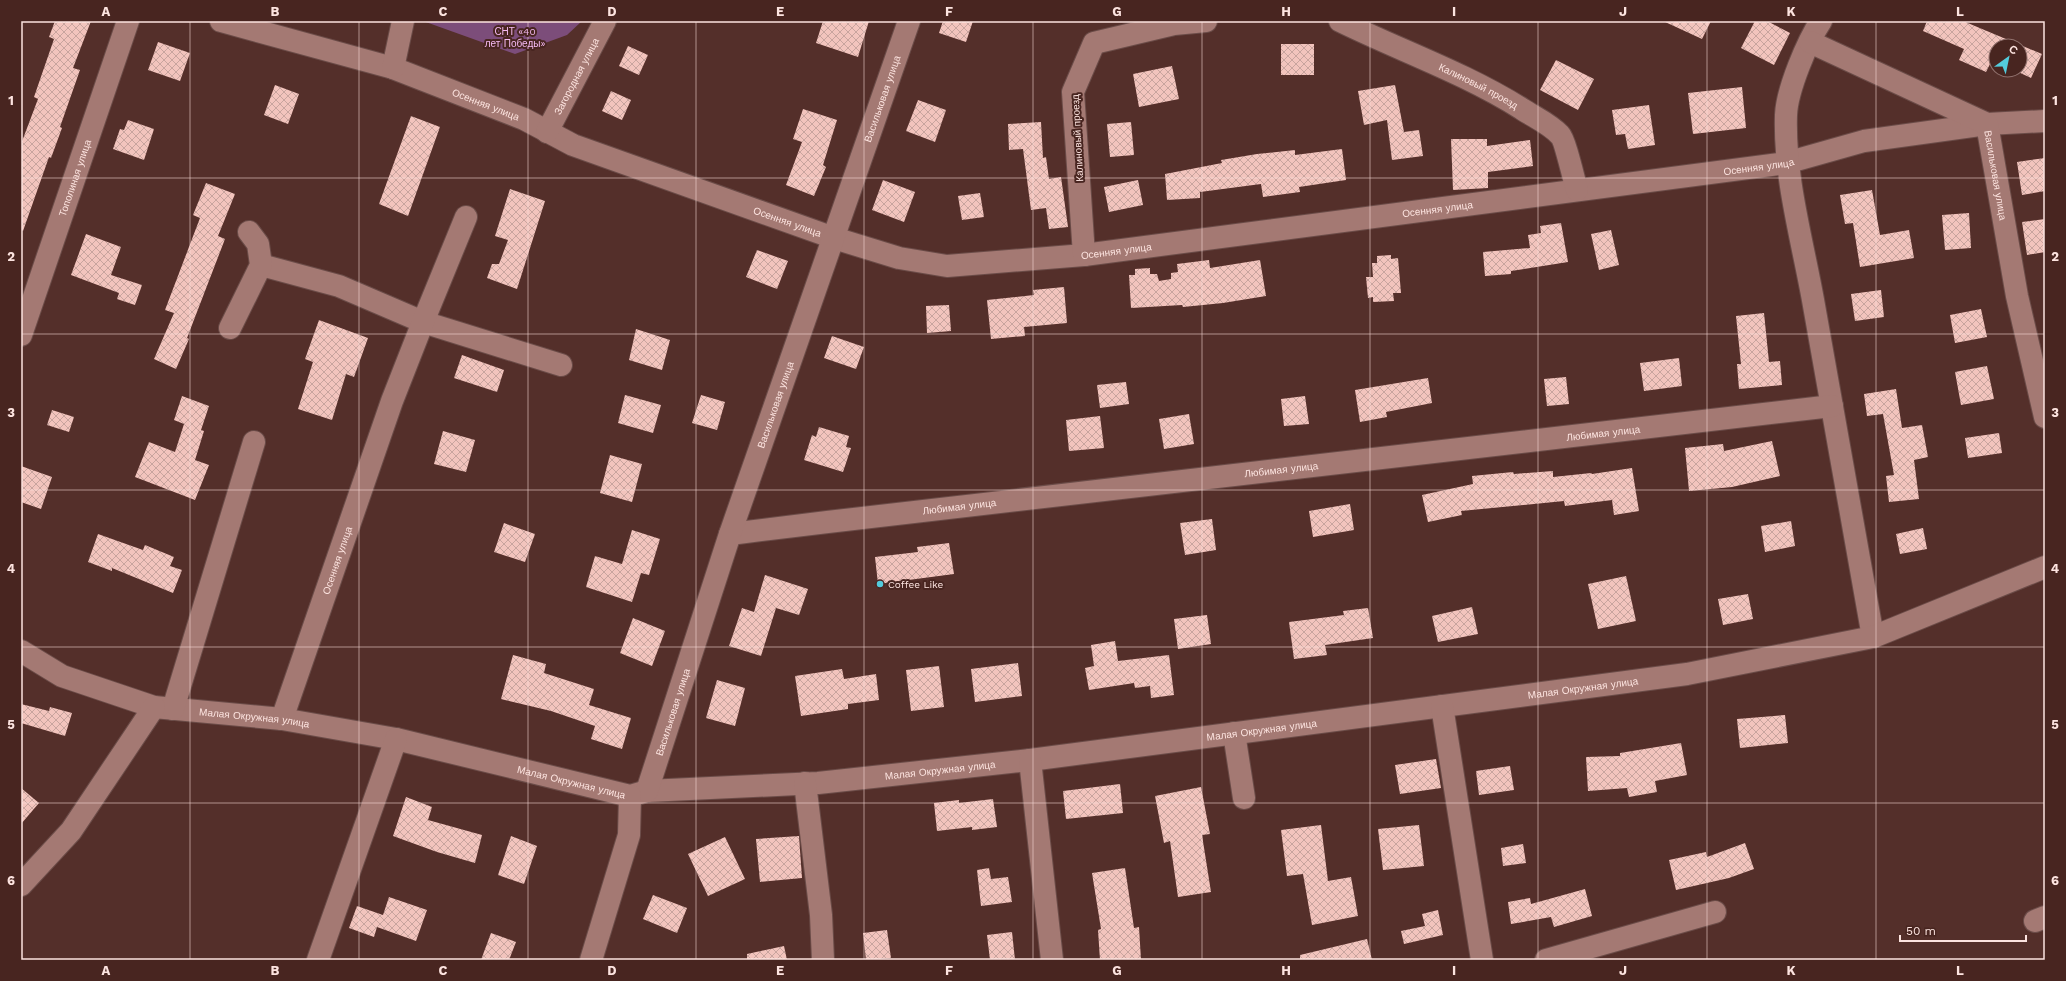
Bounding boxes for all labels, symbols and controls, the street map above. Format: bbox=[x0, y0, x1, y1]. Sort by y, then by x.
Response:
text: A bbox=[102, 4, 111, 19]
text: B bbox=[271, 4, 280, 19]
text: C bbox=[439, 4, 448, 19]
text: D bbox=[607, 4, 617, 19]
text: E bbox=[776, 4, 784, 19]
text: F bbox=[945, 4, 953, 19]
text: G bbox=[1112, 4, 1122, 19]
text: H bbox=[1281, 4, 1291, 19]
text: I bbox=[1452, 4, 1456, 19]
text: J bbox=[1619, 4, 1627, 19]
text: K bbox=[1786, 4, 1796, 19]
text: L bbox=[1956, 4, 1964, 19]
park label: СНТ «40 лет Победы» bbox=[485, 26, 545, 49]
street label: Загородная улица bbox=[552, 36, 601, 117]
north arrow bbox=[1988, 38, 2028, 78]
text: С bbox=[2006, 42, 2020, 58]
street label: Васильковая улица bbox=[862, 54, 903, 144]
street label: Калиновый проезд bbox=[1437, 61, 1520, 111]
street label: Осенняя улица bbox=[451, 87, 521, 123]
text: 1 bbox=[8, 93, 14, 108]
text: 1 bbox=[2052, 93, 2058, 108]
street label: Калиновый проезд bbox=[1070, 94, 1085, 182]
street label: Васильковая улица bbox=[1982, 129, 2009, 221]
street label: Тополиная улица bbox=[57, 138, 93, 218]
street label: Осенняя улица bbox=[1723, 156, 1796, 177]
street label: Осенняя улица bbox=[1401, 199, 1474, 219]
street label: Осенняя улица bbox=[752, 205, 823, 239]
street label: Осенняя улица bbox=[1080, 241, 1153, 261]
text: 2 bbox=[7, 249, 15, 264]
text: 2 bbox=[2051, 249, 2059, 264]
street label: Васильковая улица bbox=[755, 360, 796, 450]
text: 3 bbox=[7, 405, 15, 420]
text: 3 bbox=[2051, 405, 2059, 420]
street label: Любимая улица bbox=[1566, 424, 1641, 443]
street label: Любимая улица bbox=[1244, 460, 1319, 479]
street label: Любимая улица bbox=[922, 497, 997, 517]
street label: Осенняя улица bbox=[321, 525, 354, 596]
text: 4 bbox=[7, 561, 16, 576]
text: 4 bbox=[2051, 561, 2060, 576]
marker: Coffee Like bbox=[875, 579, 885, 589]
place label: Coffee Like bbox=[888, 579, 944, 590]
street label: Васильковая улица bbox=[654, 667, 692, 757]
street label: Малая Окружная улица bbox=[1527, 675, 1639, 701]
street label: Малая Окружная улица bbox=[199, 706, 311, 730]
text: 5 bbox=[7, 717, 15, 732]
street label: Малая Окружная улица bbox=[1206, 717, 1318, 743]
text: 5 bbox=[2051, 717, 2059, 732]
street label: Малая Окружная улица bbox=[884, 759, 996, 782]
street label: Малая Окружная улица bbox=[516, 764, 627, 801]
text: 6 bbox=[7, 873, 15, 888]
text: 6 bbox=[2051, 873, 2059, 888]
scale bar bbox=[1900, 917, 2026, 943]
text: 50 m bbox=[1906, 924, 1936, 938]
text: A bbox=[102, 963, 111, 978]
text: B bbox=[271, 963, 280, 978]
text: C bbox=[439, 963, 448, 978]
text: D bbox=[607, 963, 617, 978]
text: E bbox=[776, 963, 784, 978]
text: F bbox=[945, 963, 953, 978]
text: G bbox=[1112, 963, 1122, 978]
text: H bbox=[1281, 963, 1291, 978]
text: I bbox=[1452, 963, 1456, 978]
text: J bbox=[1619, 963, 1627, 978]
text: K bbox=[1786, 963, 1796, 978]
text: L bbox=[1956, 963, 1964, 978]

